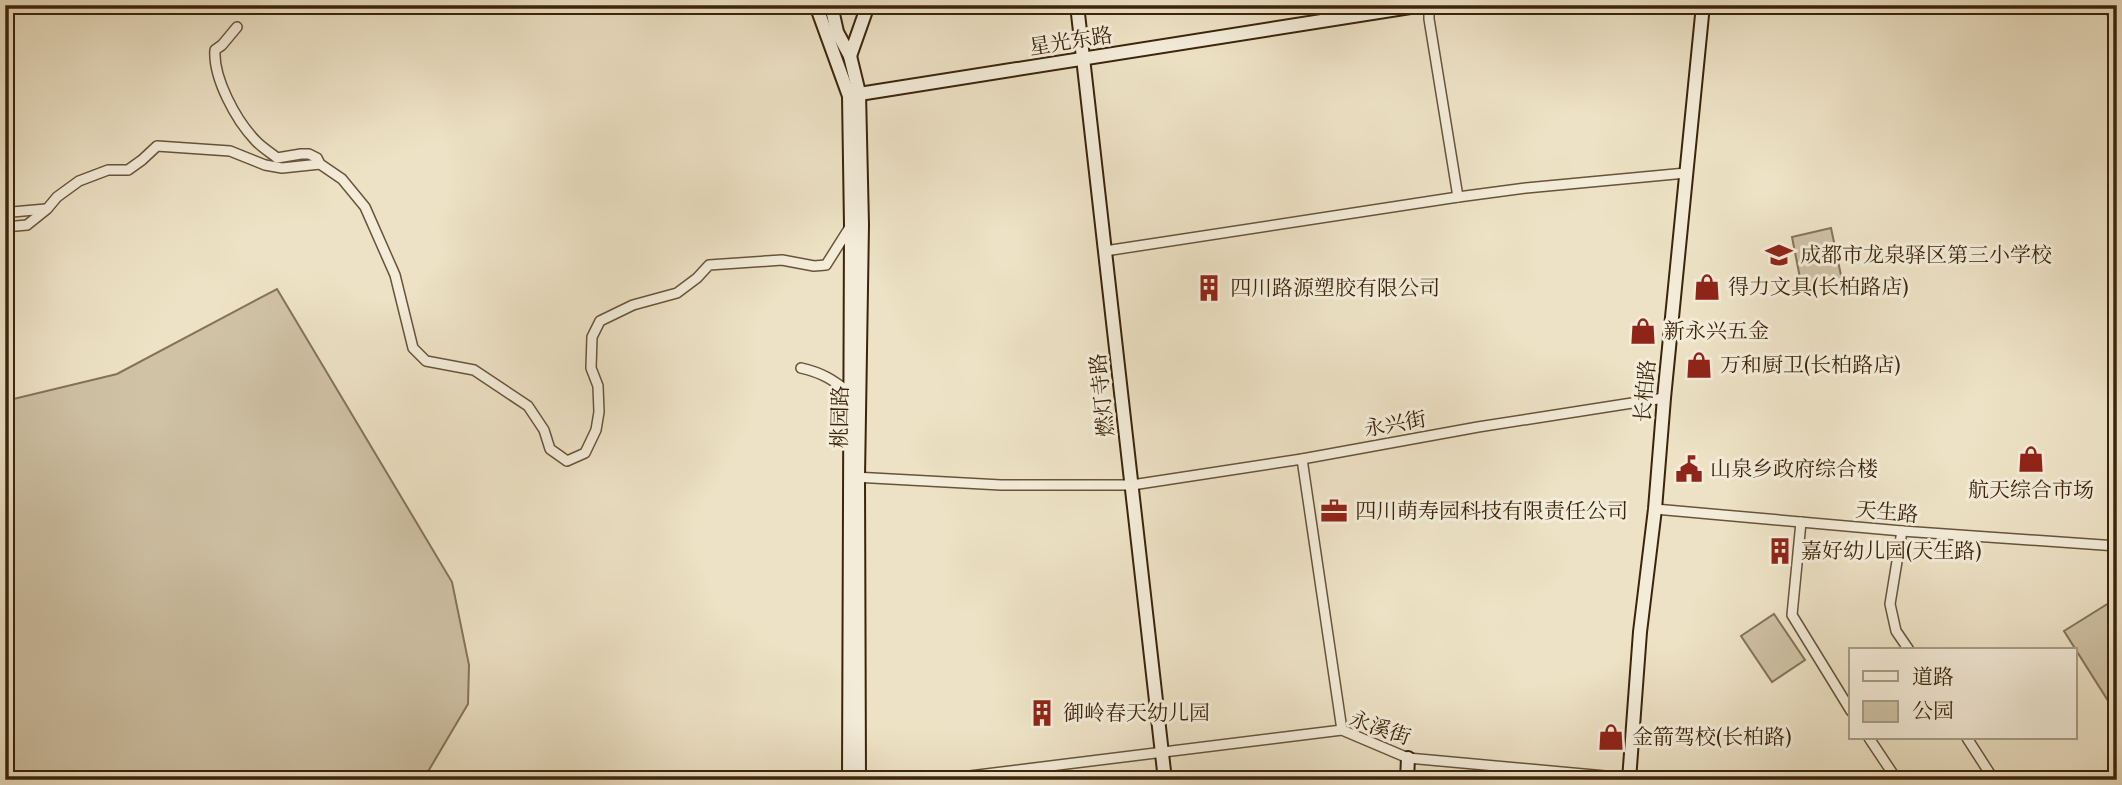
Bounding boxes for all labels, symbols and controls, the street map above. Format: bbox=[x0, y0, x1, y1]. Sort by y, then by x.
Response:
street label: 星光东路 bbox=[1027, 22, 1114, 59]
school or university icon: 成都市龙泉驿区第三小学校 bbox=[1764, 240, 1794, 270]
place label: 成都市龙泉驿区第三小学校 bbox=[1800, 242, 2052, 267]
shop icon: 得力文具(长柏路店) bbox=[1692, 272, 1722, 302]
building icon: 四川路源塑胶有限公司 bbox=[1194, 273, 1224, 303]
place label: 得力文具(长柏路店) bbox=[1728, 274, 1909, 299]
place label: 四川路源塑胶有限公司 bbox=[1230, 275, 1440, 300]
shop icon: 新永兴五金 bbox=[1628, 316, 1658, 346]
place label: 新永兴五金 bbox=[1664, 318, 1769, 343]
shop icon: 万和厨卫(长柏路店) bbox=[1684, 350, 1714, 380]
street label: 燃灯寺路 bbox=[1085, 352, 1118, 438]
place label: 万和厨卫(长柏路店) bbox=[1720, 352, 1901, 377]
street label: 长柏路 bbox=[1629, 358, 1660, 423]
street label: 桃园路 bbox=[826, 385, 853, 449]
street label: 永兴街 bbox=[1362, 406, 1428, 441]
shop icon: 航天综合市场 bbox=[2016, 444, 2046, 474]
public building icon: 山泉乡政府综合楼 bbox=[1674, 454, 1704, 484]
place label: 山泉乡政府综合楼 bbox=[1710, 456, 1878, 481]
place label: 航天综合市场 bbox=[1968, 477, 2094, 502]
office icon: 四川萌寿园科技有限责任公司 bbox=[1319, 496, 1349, 526]
street label: 天生路 bbox=[1855, 496, 1920, 527]
place label: 四川萌寿园科技有限责任公司 bbox=[1355, 498, 1628, 523]
building icon: 嘉好幼儿园(天生路) bbox=[1765, 536, 1795, 566]
place label: 嘉好幼儿园(天生路) bbox=[1801, 538, 1982, 563]
legend bbox=[1849, 648, 2076, 740]
text: 道路 bbox=[1912, 664, 1954, 689]
building icon: 御岭春天幼儿园 bbox=[1027, 698, 1057, 728]
text: 公园 bbox=[1912, 698, 1954, 723]
place label: 御岭春天幼儿园 bbox=[1063, 700, 1210, 725]
street label: 永溪街 bbox=[1346, 705, 1414, 750]
shop icon: 金箭驾校(长柏路) bbox=[1596, 722, 1626, 752]
place label: 金箭驾校(长柏路) bbox=[1632, 724, 1792, 749]

